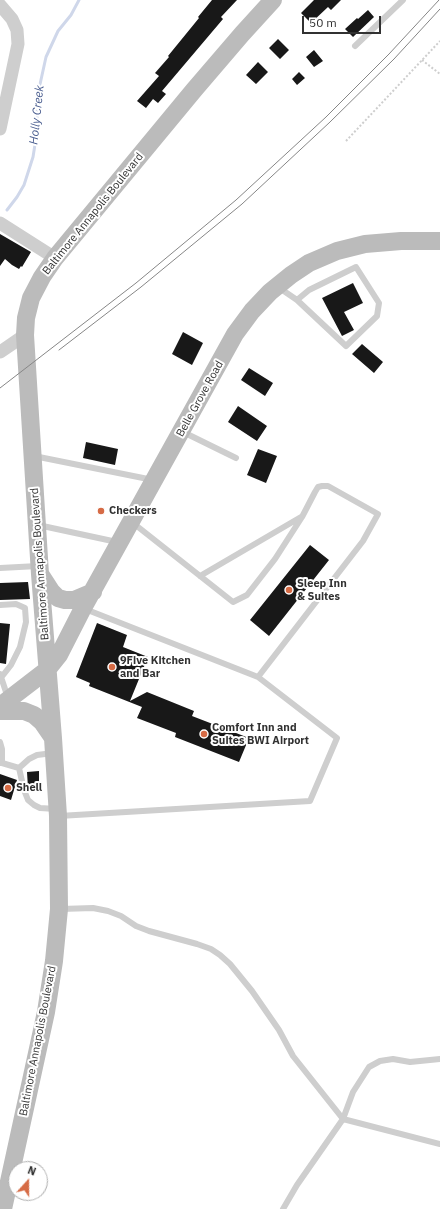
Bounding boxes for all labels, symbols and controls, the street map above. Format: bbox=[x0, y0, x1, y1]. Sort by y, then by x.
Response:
scale bar bbox=[304, 8, 383, 34]
text: 50 m bbox=[309, 15, 337, 30]
water label: Holly Creek bbox=[27, 85, 47, 145]
street label: Baltimore Annapolis Boulevard bbox=[40, 151, 146, 277]
street label: Belle Grove Road bbox=[174, 359, 226, 439]
street label: Baltimore Annapolis Boulevard bbox=[28, 487, 52, 641]
place label: Checkers bbox=[109, 504, 157, 518]
marker: Checkers bbox=[96, 506, 106, 516]
place label: Sleep Inn & Suites bbox=[297, 577, 347, 603]
marker: Sleep Inn & Suites bbox=[284, 585, 294, 595]
place label: 9Five Kitchen and Bar bbox=[120, 654, 191, 680]
marker: 9Five Kitchen and Bar bbox=[107, 662, 117, 672]
place label: Comfort Inn and Suites BWI Airport bbox=[212, 721, 309, 747]
marker: Comfort Inn and Suites BWI Airport bbox=[199, 729, 209, 739]
place label: Shell bbox=[16, 781, 42, 795]
marker: Shell bbox=[3, 783, 13, 793]
street label: Baltimore Annapolis Boulevard bbox=[17, 965, 59, 1117]
north arrow bbox=[8, 1161, 48, 1201]
text: N bbox=[26, 1163, 38, 1179]

